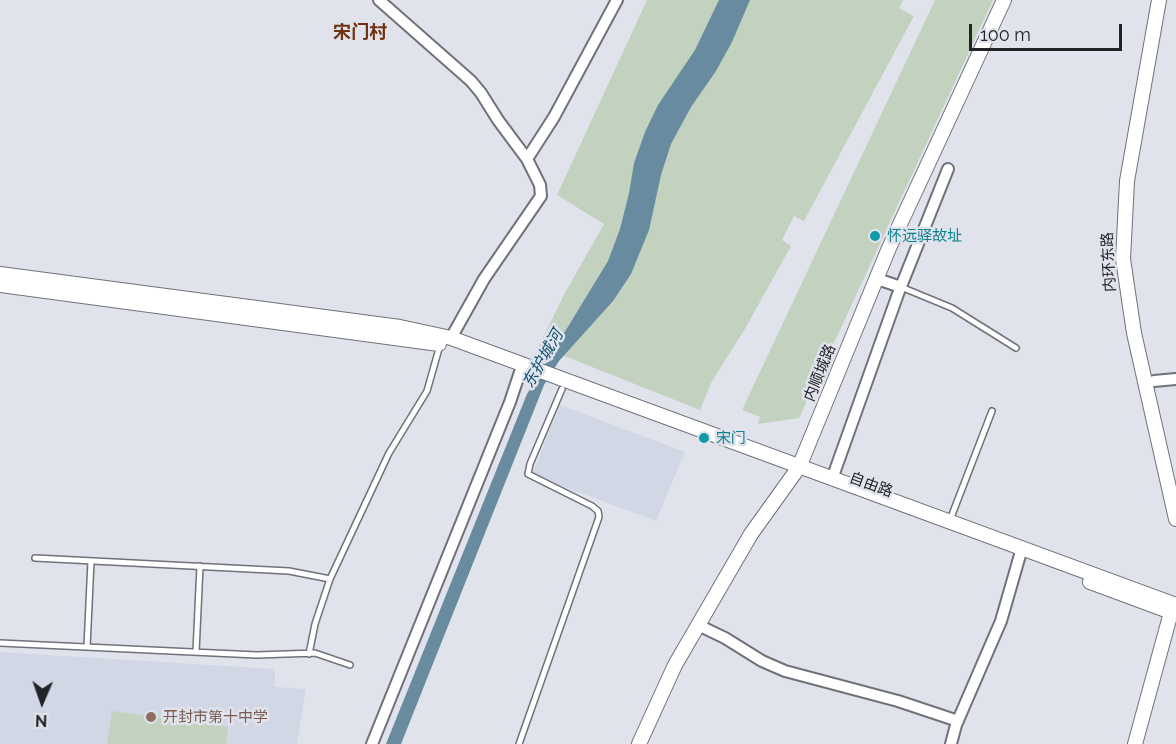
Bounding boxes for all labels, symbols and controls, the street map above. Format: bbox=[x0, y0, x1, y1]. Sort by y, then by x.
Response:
scale bar bbox=[972, 12, 1125, 50]
district label: 宋门村 bbox=[333, 22, 387, 44]
text: 100 m bbox=[980, 24, 1031, 45]
place label: 怀远驿故址 bbox=[887, 227, 962, 245]
marker: 怀远驿故址 bbox=[868, 229, 882, 243]
street label: 内环东路 bbox=[1098, 232, 1120, 292]
water label: 东护城河 bbox=[519, 326, 567, 392]
street label: 内顺城路 bbox=[800, 342, 840, 404]
place label: 宋门 bbox=[716, 429, 746, 447]
marker: 宋门 bbox=[697, 431, 711, 445]
street label: 自由路 bbox=[847, 469, 895, 501]
north arrow bbox=[12, 672, 72, 732]
place label: 开封市第十中学 bbox=[163, 708, 268, 726]
marker: 开封市第十中学 bbox=[144, 710, 158, 724]
text: N bbox=[35, 711, 48, 730]

